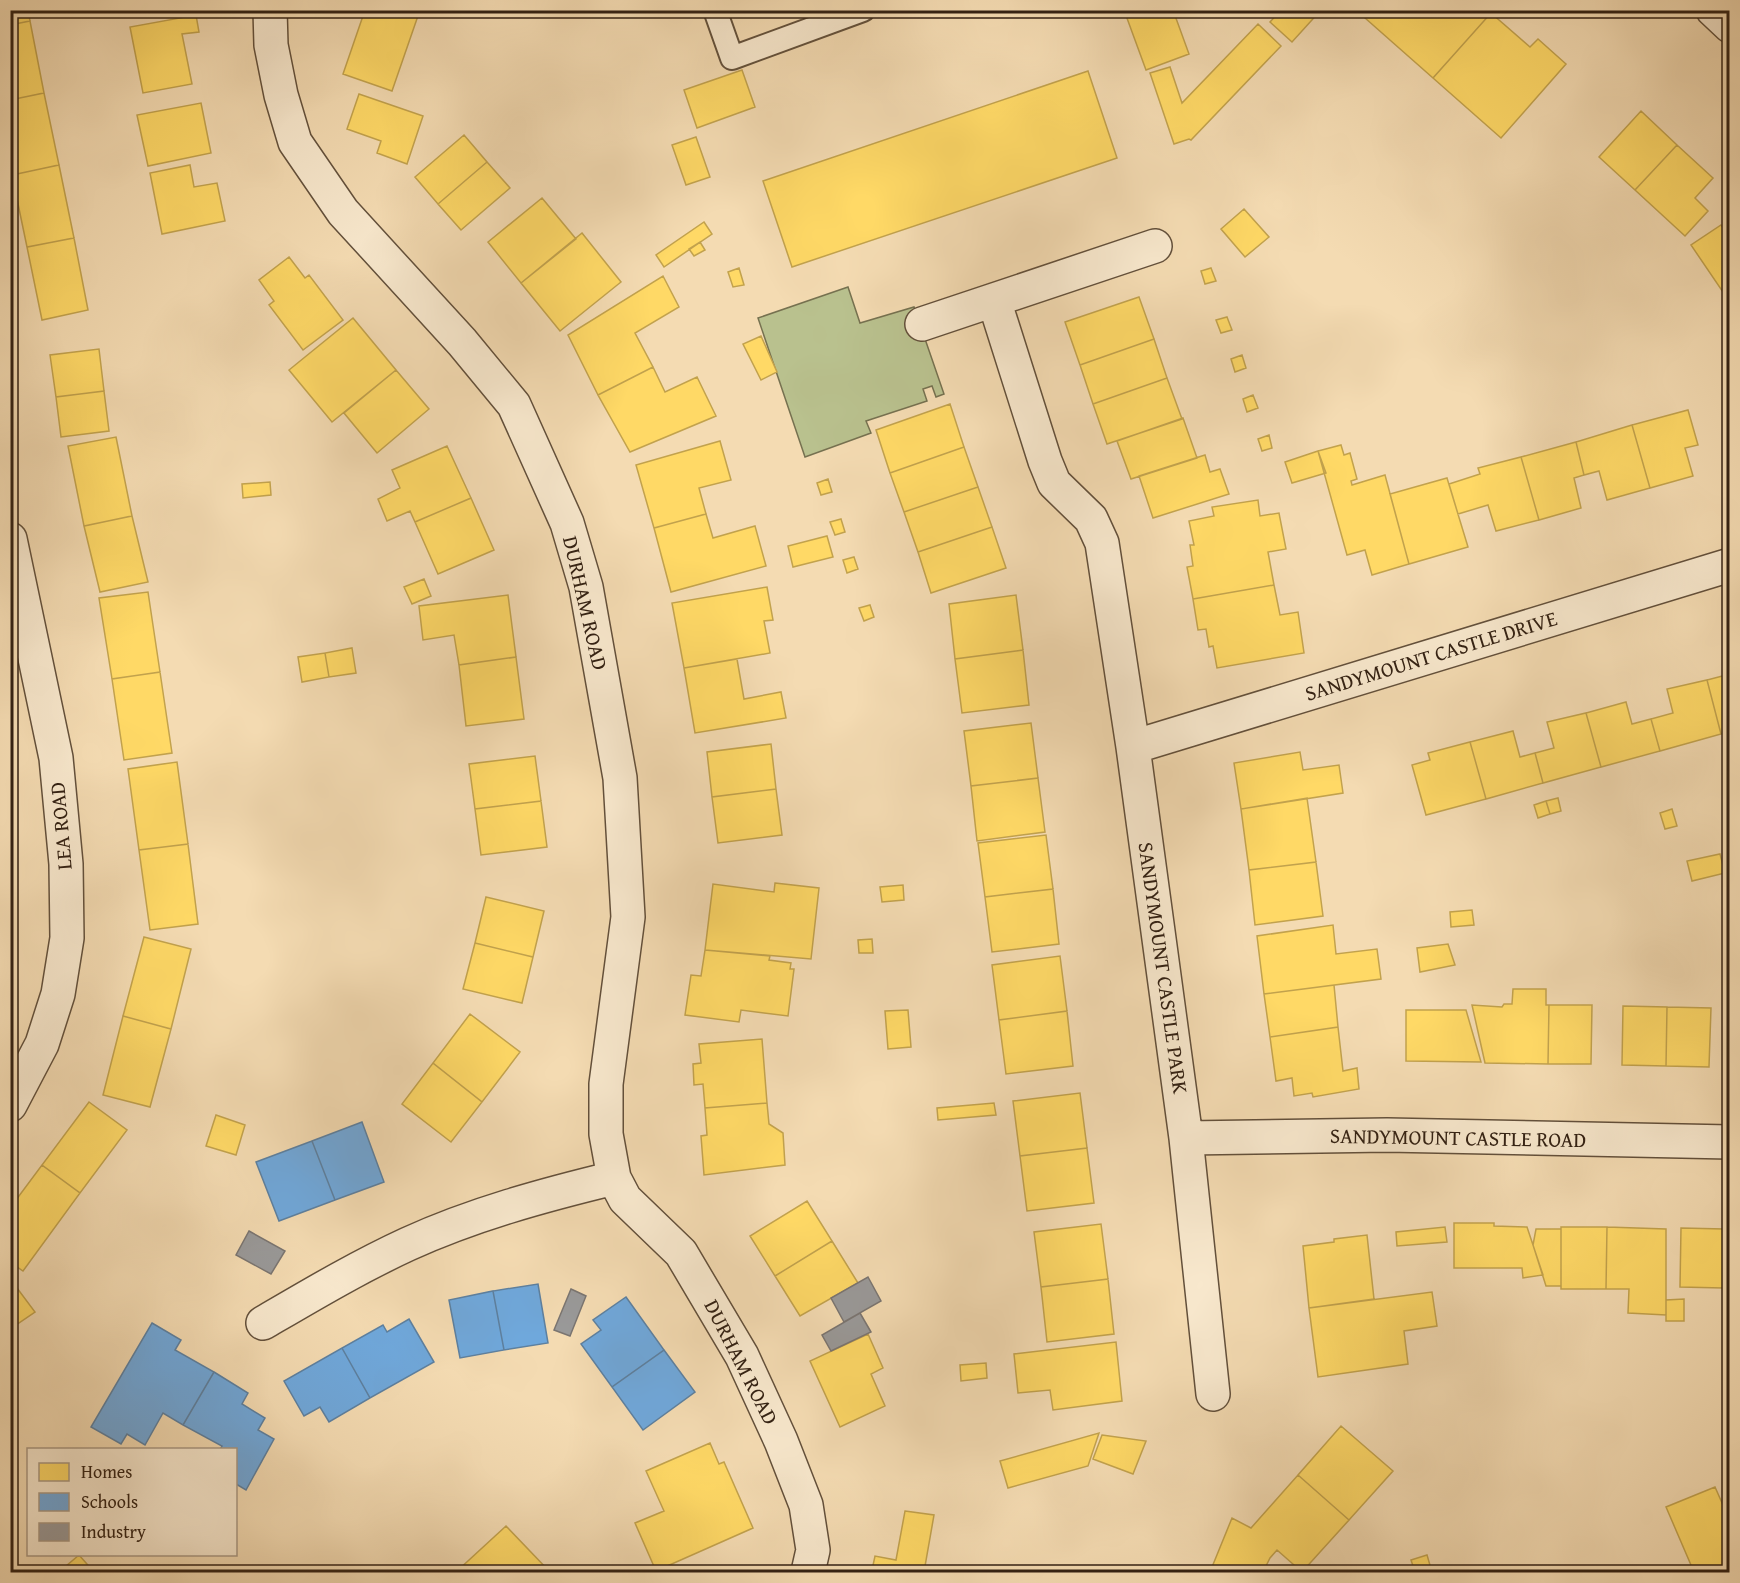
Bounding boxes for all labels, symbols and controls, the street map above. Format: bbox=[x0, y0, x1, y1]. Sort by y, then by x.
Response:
street label: DURHAM ROAD bbox=[555, 533, 616, 673]
street label: SANDYMOUNT CASTLE DRIVE bbox=[1301, 602, 1561, 709]
street label: LEA ROAD bbox=[41, 781, 80, 871]
street label: SANDYMOUNT CASTLE PARK bbox=[1130, 840, 1197, 1096]
street label: SANDYMOUNT CASTLE ROAD bbox=[1330, 1120, 1586, 1155]
street label: DURHAM ROAD bbox=[697, 1294, 786, 1430]
legend bbox=[27, 1448, 237, 1556]
text: Homes bbox=[81, 1458, 132, 1485]
text: Schools bbox=[81, 1488, 138, 1515]
text: Industry bbox=[81, 1518, 146, 1545]

